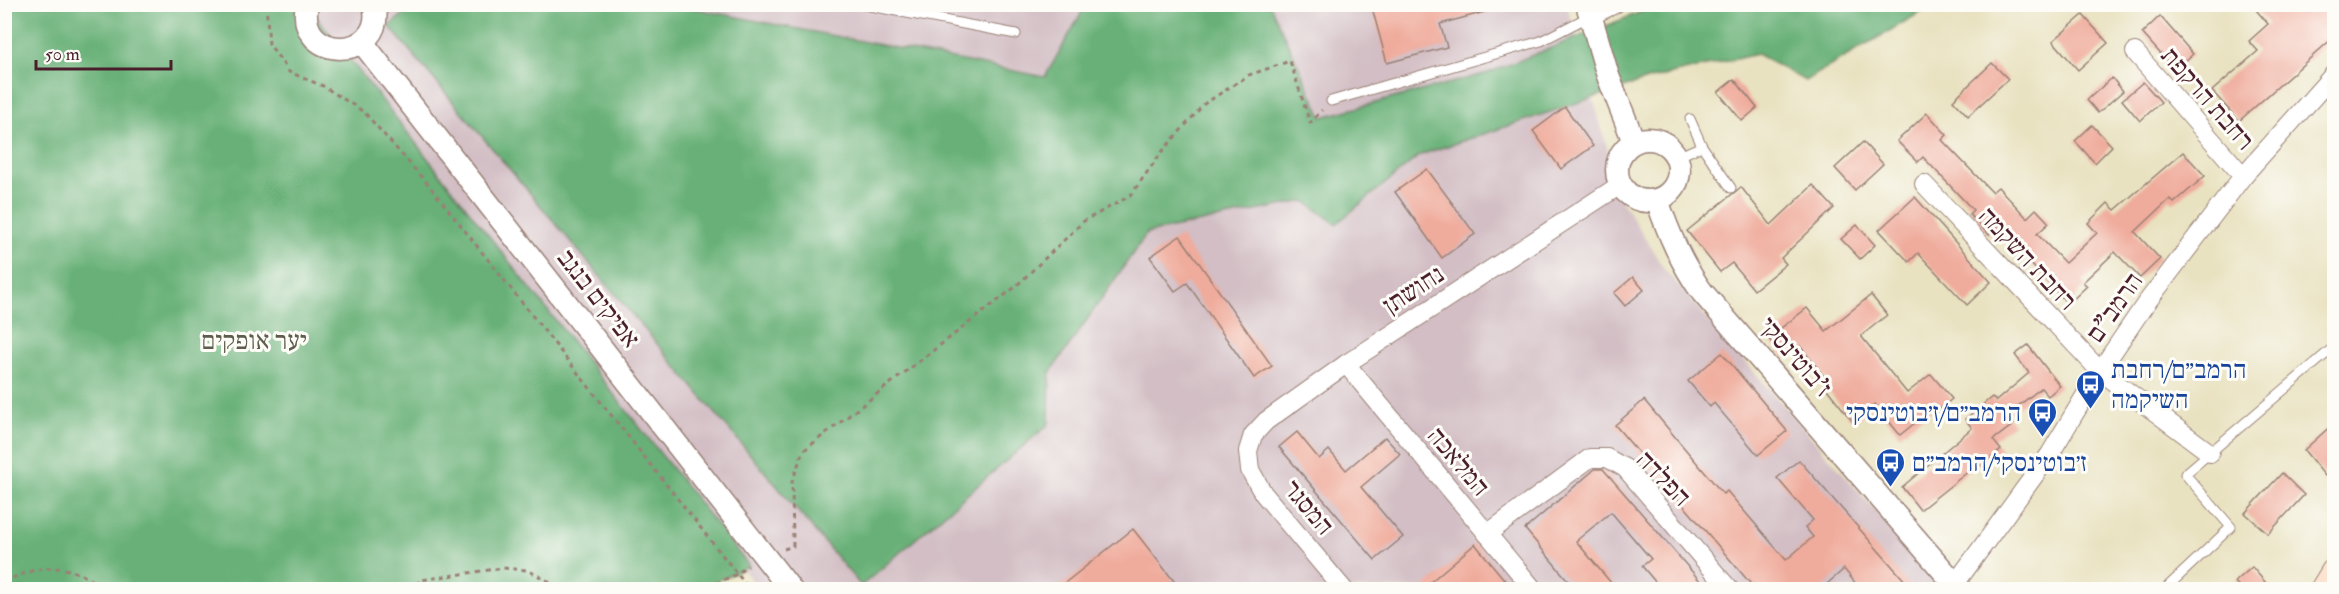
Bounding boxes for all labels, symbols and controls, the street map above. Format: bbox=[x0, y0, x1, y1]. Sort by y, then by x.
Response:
scale bar bbox=[36, 33, 171, 71]
street label: רחבת הרקפת bbox=[2154, 40, 2261, 157]
text: 50 m bbox=[45, 43, 80, 66]
street label: רחבת השקמה bbox=[1971, 200, 2083, 317]
street label: אפיקים בנגב bbox=[550, 243, 647, 354]
street label: נחושתן bbox=[1377, 258, 1450, 321]
street label: הרמב"ם bbox=[2079, 266, 2150, 349]
street label: ז'בוטינסקי bbox=[1752, 310, 1839, 403]
park label: יער אופקים bbox=[201, 325, 307, 357]
place label: הרמב״ם/רחבת השיקמה bbox=[2111, 354, 2247, 416]
bus stop icon: הרמב״ם/רחבת השיקמה bbox=[2074, 368, 2106, 410]
bus stop icon: הרמב״ם/ז׳בוטינסקי bbox=[2026, 396, 2058, 438]
place label: הרמב״ם/ז׳בוטינסקי bbox=[1846, 397, 2021, 429]
street label: המלאכה bbox=[1420, 421, 1496, 503]
street label: הפלדה bbox=[1629, 444, 1697, 513]
bus stop icon: ז׳בוטינסקי/הרמב״ם bbox=[1875, 446, 1907, 488]
place label: ז׳בוטינסקי/הרמב״ם bbox=[1912, 447, 2087, 479]
street label: המסגר bbox=[1276, 474, 1340, 542]

